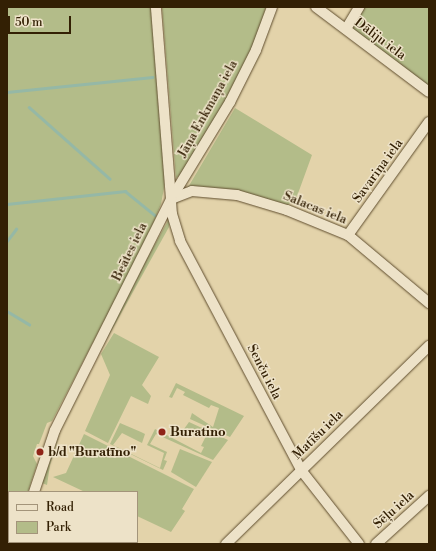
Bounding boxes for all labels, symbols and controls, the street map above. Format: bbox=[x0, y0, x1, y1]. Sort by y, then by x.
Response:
scale bar bbox=[10, 8, 73, 34]
text: 50 m bbox=[15, 15, 43, 30]
street label: Dāliju iela bbox=[351, 15, 409, 63]
street label: Jāņa Enkmaņa iela bbox=[175, 58, 241, 160]
street label: Savariņa iela bbox=[350, 136, 406, 206]
street label: Salacas iela bbox=[281, 188, 349, 228]
street label: Beātes iela bbox=[109, 220, 151, 284]
street label: Senču iela bbox=[243, 342, 285, 402]
street label: Matīšu iela bbox=[290, 407, 346, 463]
place label: Buratino bbox=[170, 424, 226, 440]
marker: Buratino bbox=[157, 427, 167, 437]
place label: b/d "Buratīno" bbox=[48, 444, 136, 460]
marker: b/d "Buratīno" bbox=[35, 447, 45, 457]
street label: Sēļu iela bbox=[370, 488, 418, 532]
legend bbox=[8, 491, 138, 543]
text: Road bbox=[46, 500, 74, 515]
text: Park bbox=[46, 520, 71, 535]

